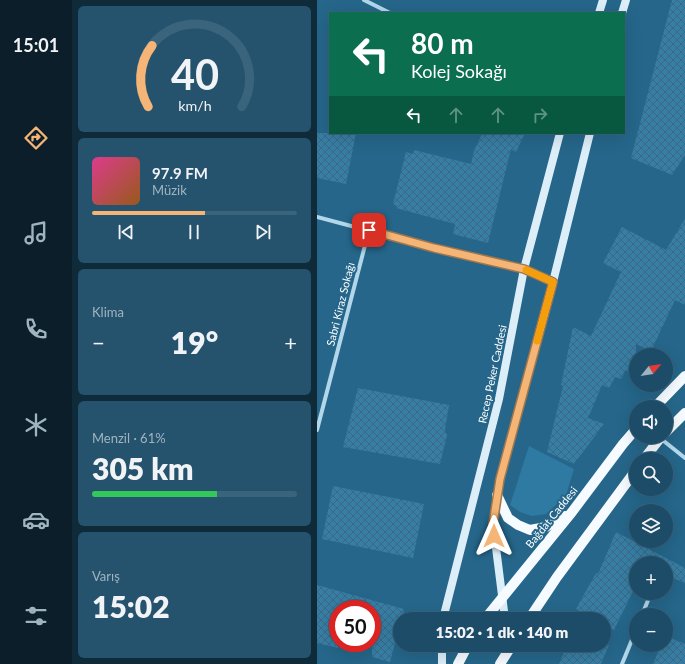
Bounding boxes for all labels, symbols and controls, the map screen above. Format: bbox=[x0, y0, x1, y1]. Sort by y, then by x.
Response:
text: 80 m bbox=[411, 26, 474, 60]
icon: left bbox=[345, 28, 397, 80]
text: 15:01 bbox=[13, 34, 59, 56]
text: 40 bbox=[170, 49, 219, 99]
text: Kolej Sokağı bbox=[411, 60, 507, 82]
text: km/h bbox=[178, 96, 211, 113]
icon: left bbox=[403, 104, 425, 126]
icon: ahead bbox=[445, 104, 467, 126]
icon: ahead bbox=[487, 104, 509, 126]
icon: right bbox=[529, 104, 551, 126]
icon: directions bbox=[22, 124, 50, 152]
text: 97.9 FM bbox=[152, 164, 208, 182]
text: Müzik bbox=[152, 182, 187, 198]
pin bbox=[352, 213, 386, 247]
icon: music bbox=[22, 219, 50, 247]
icon: arrive bbox=[358, 219, 380, 241]
icon: previous bbox=[115, 221, 137, 243]
icon: pause bbox=[183, 221, 205, 243]
icon: next bbox=[252, 221, 274, 243]
street label: Sabri Kiraz Sokağı bbox=[323, 261, 357, 347]
text: Klima bbox=[92, 304, 124, 320]
icon: phone bbox=[22, 315, 50, 343]
street label: Recep Peker Caddesi bbox=[475, 323, 509, 424]
text: 19° bbox=[171, 324, 218, 360]
text: − bbox=[92, 329, 105, 356]
text: + bbox=[284, 329, 297, 356]
north arrow bbox=[629, 348, 673, 392]
map controls bbox=[629, 348, 673, 652]
button: sound bbox=[629, 400, 673, 444]
icon: climate bbox=[22, 411, 50, 439]
text: Menzil · 61% bbox=[92, 430, 166, 446]
text: 305 km bbox=[92, 450, 193, 486]
button: search bbox=[629, 452, 673, 496]
street label: Bağdat Caddesi bbox=[522, 484, 580, 550]
button: layers bbox=[629, 504, 673, 548]
icon: car bbox=[22, 506, 50, 534]
position arrow bbox=[473, 515, 515, 557]
button: + bbox=[629, 556, 673, 600]
text: Varış bbox=[92, 568, 120, 584]
text: 15:02 bbox=[92, 588, 170, 624]
speed limit sign: 50 bbox=[329, 600, 381, 652]
icon: filters bbox=[22, 602, 50, 630]
button: − bbox=[629, 608, 673, 652]
text: 15:02 · 1 dk · 140 m bbox=[436, 623, 568, 641]

